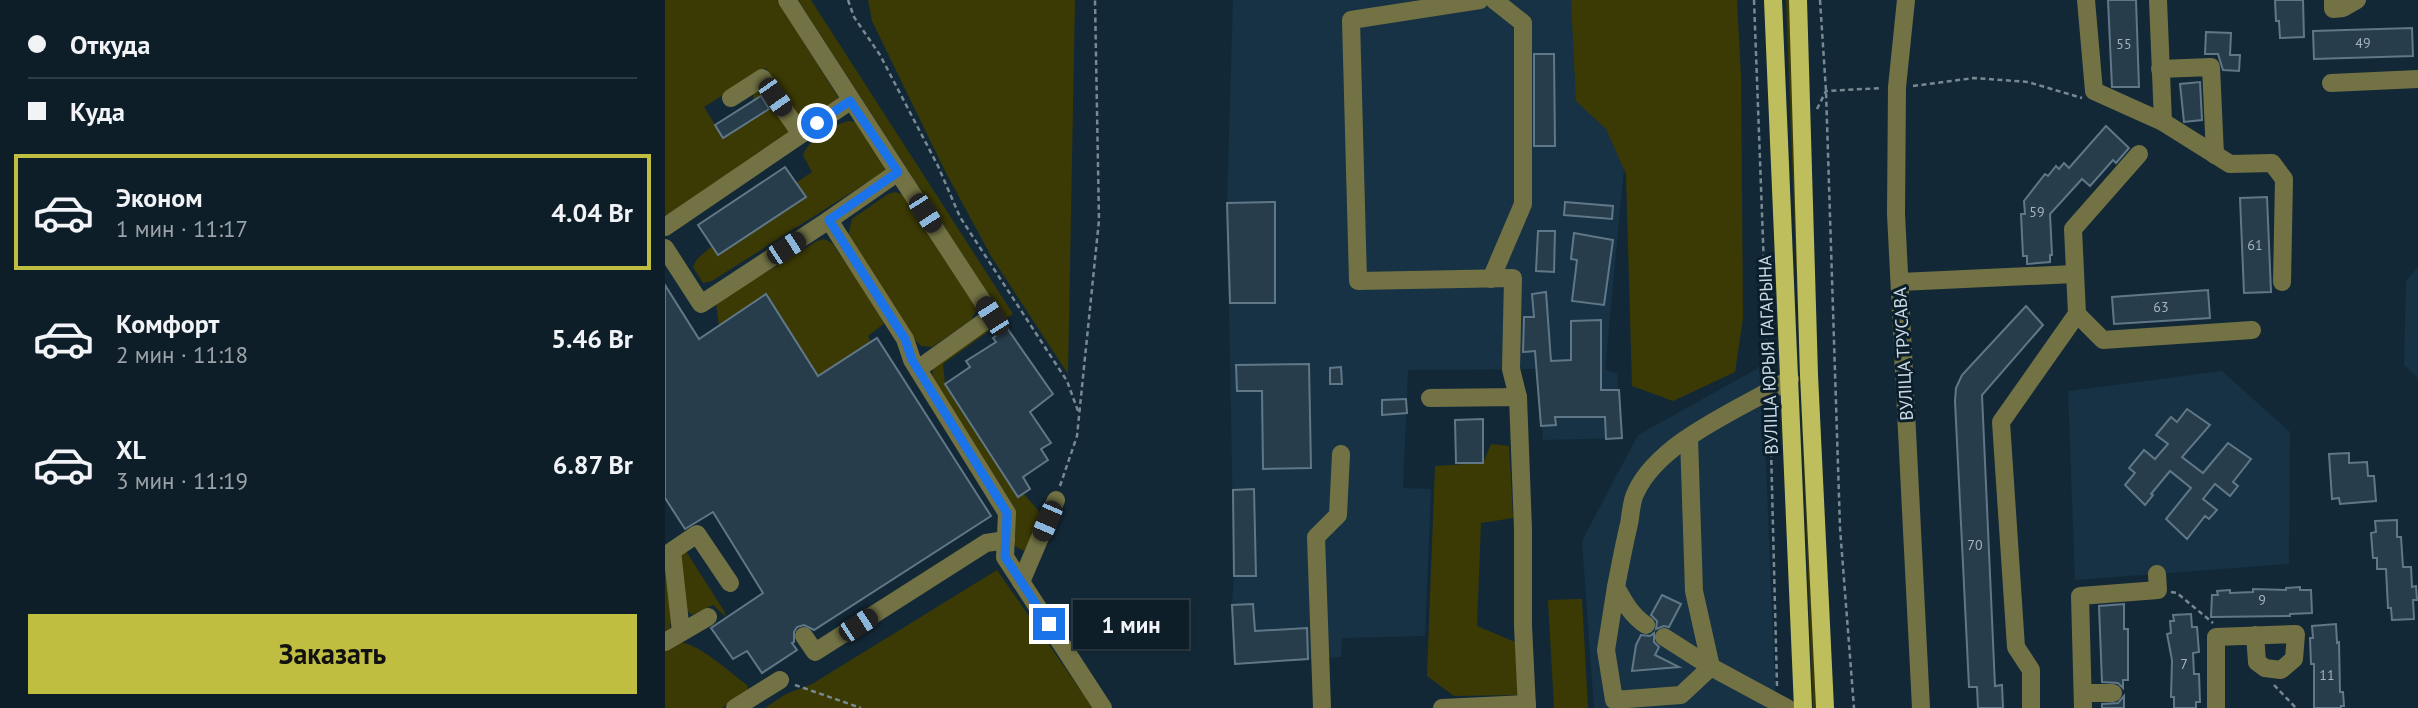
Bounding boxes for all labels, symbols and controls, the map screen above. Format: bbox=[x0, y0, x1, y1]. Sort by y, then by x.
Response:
text: Откуда bbox=[70, 28, 150, 61]
house number: 49 bbox=[2355, 34, 2371, 52]
house number: 55 bbox=[2116, 35, 2132, 53]
car bbox=[755, 74, 796, 120]
text: Куда bbox=[70, 95, 125, 128]
route start bbox=[801, 107, 833, 139]
icon: car bbox=[32, 181, 95, 244]
text: Эконом bbox=[116, 181, 203, 214]
car bbox=[905, 190, 946, 236]
text: 4.04 Br bbox=[551, 196, 633, 229]
house number: 59 bbox=[2029, 203, 2045, 221]
text: 1 мин · 11:17 bbox=[116, 214, 248, 243]
car bbox=[763, 228, 810, 268]
house number: 61 bbox=[2247, 236, 2263, 254]
street label: ВУЛІЦА ЮРЫЯ ГАГАРЫНА bbox=[1753, 254, 1783, 455]
street label: ВУЛІЦА ТРУСАВА bbox=[1888, 286, 1918, 421]
car bbox=[972, 293, 1013, 339]
house number: 63 bbox=[2153, 298, 2169, 316]
icon: car bbox=[32, 307, 95, 370]
text: Комфорт bbox=[116, 307, 219, 340]
text: 5.46 Br bbox=[551, 322, 633, 355]
text: 2 мин · 11:18 bbox=[116, 340, 248, 369]
icon: car bbox=[32, 433, 95, 496]
text: XL bbox=[116, 433, 146, 466]
text: 6.87 Br bbox=[553, 448, 633, 481]
text: 3 мин · 11:19 bbox=[116, 466, 248, 495]
car bbox=[1030, 498, 1065, 544]
house number: 70 bbox=[1967, 536, 1983, 554]
house number: 9 bbox=[2258, 591, 2266, 609]
callout: 1 мин bbox=[1073, 600, 1189, 648]
car bbox=[835, 605, 882, 645]
route end bbox=[1033, 608, 1065, 640]
text: 1 мин bbox=[1101, 610, 1161, 639]
button: Заказать bbox=[28, 614, 637, 694]
house number: 7 bbox=[2180, 655, 2188, 673]
house number: 11 bbox=[2319, 666, 2335, 684]

